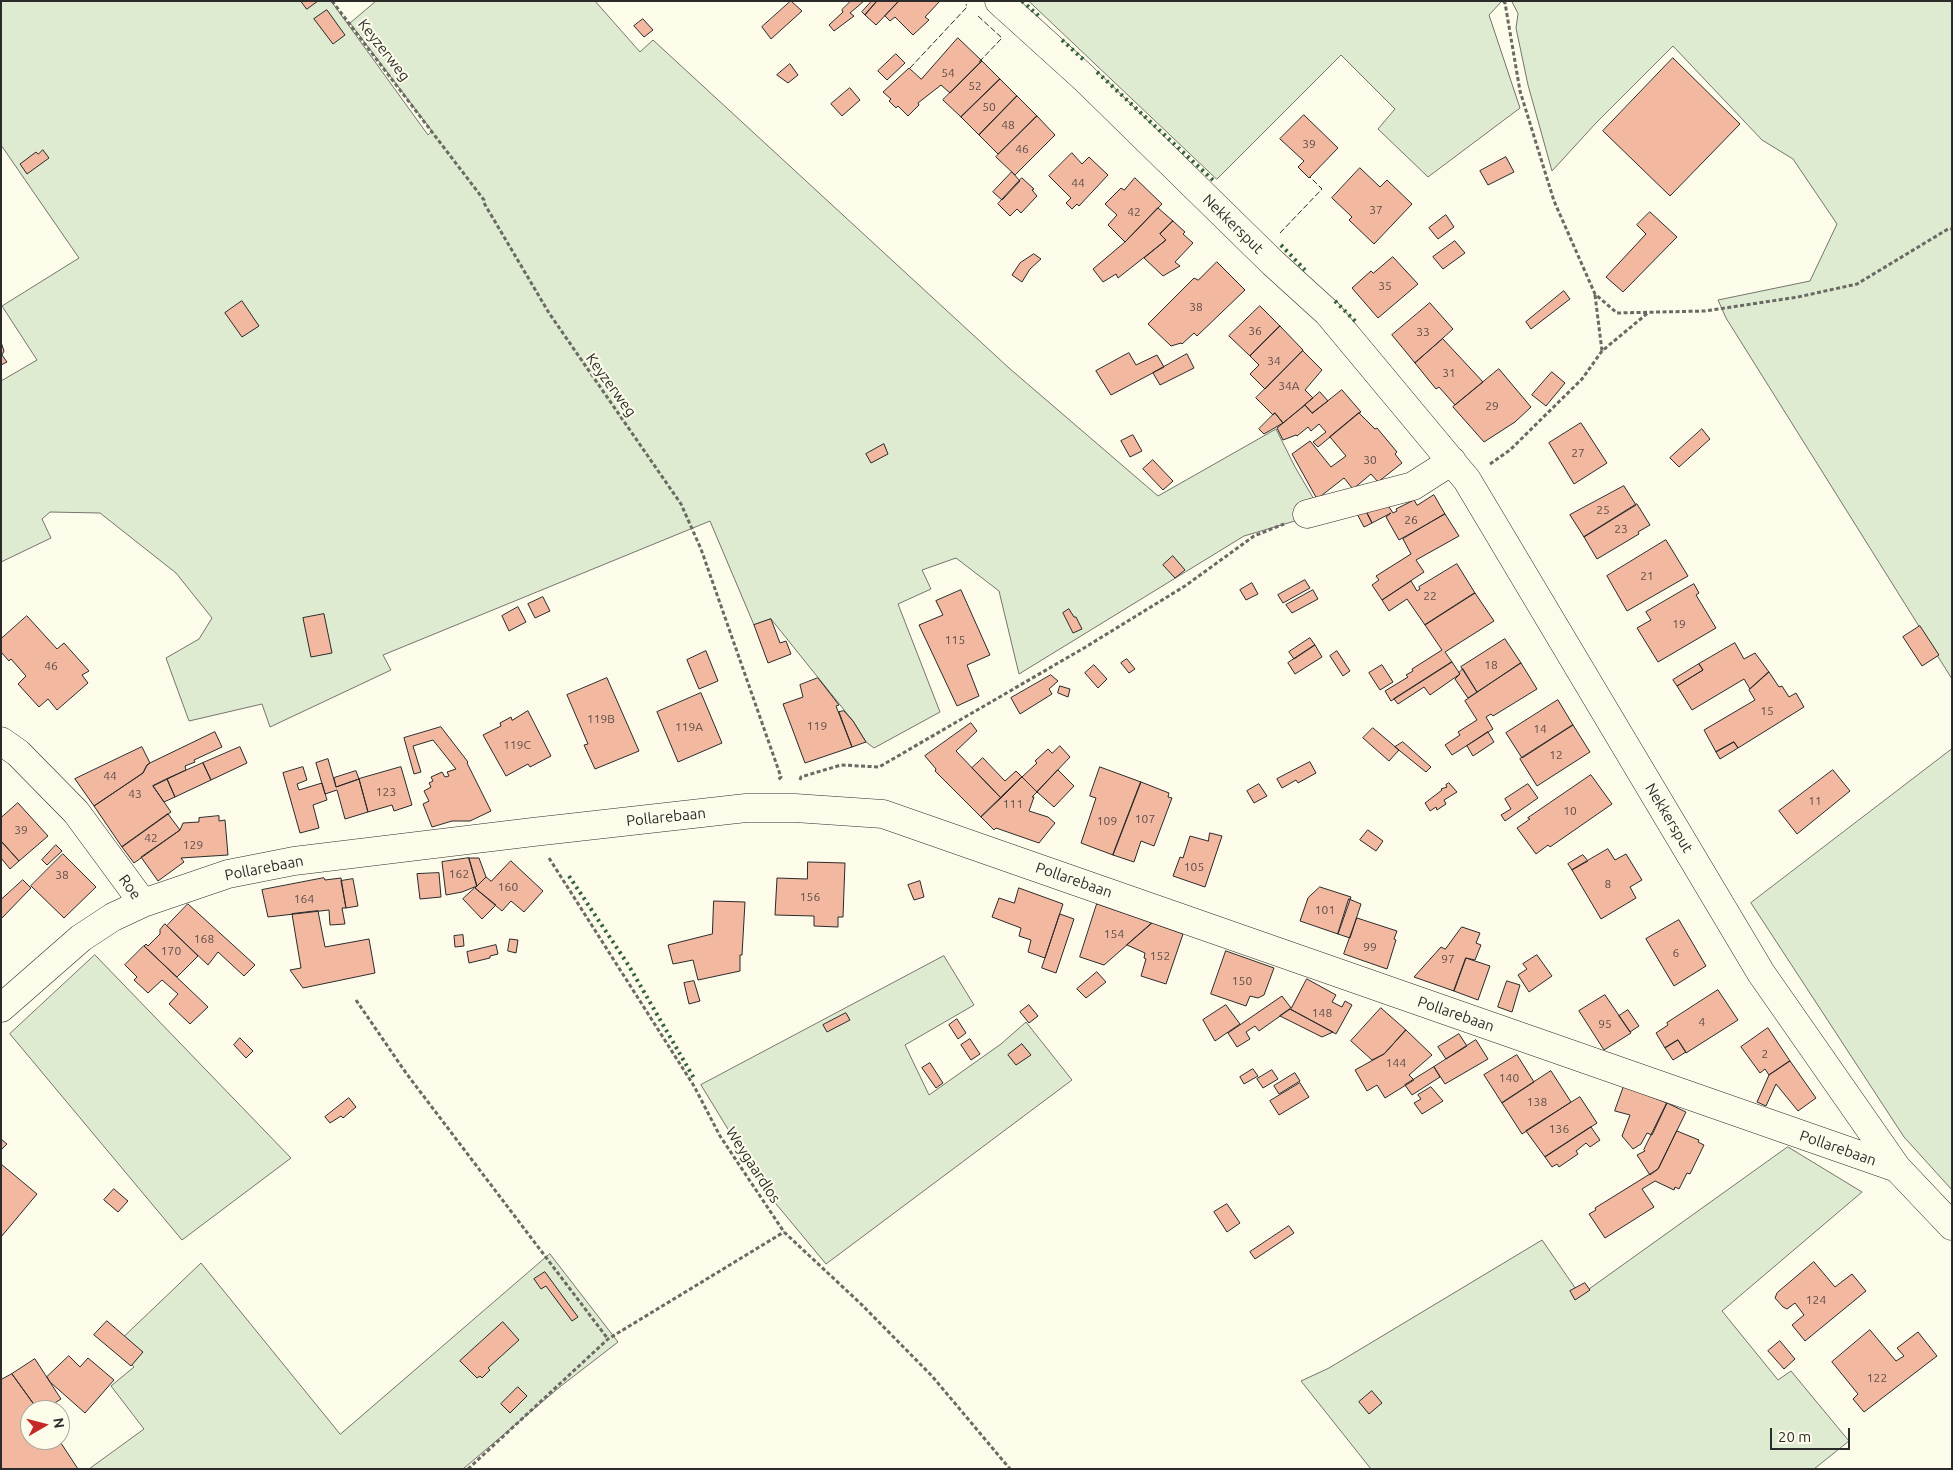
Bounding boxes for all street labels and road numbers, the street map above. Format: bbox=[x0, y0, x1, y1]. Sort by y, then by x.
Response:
street label: Keyzerweg bbox=[354, 15, 414, 85]
street label: Nekkersput bbox=[1199, 191, 1267, 257]
street label: Keyzerweg bbox=[582, 350, 640, 420]
street label: Nekkersput bbox=[1641, 780, 1697, 856]
street label: Pollarebaan bbox=[625, 804, 707, 830]
street label: Pollarebaan bbox=[223, 852, 305, 884]
street label: Pollarebaan bbox=[1033, 858, 1115, 902]
street label: Roe bbox=[115, 871, 145, 903]
street label: Pollarebaan bbox=[1415, 992, 1497, 1036]
street label: Weygaardlos bbox=[722, 1124, 784, 1206]
street label: Pollarebaan bbox=[1797, 1126, 1879, 1170]

